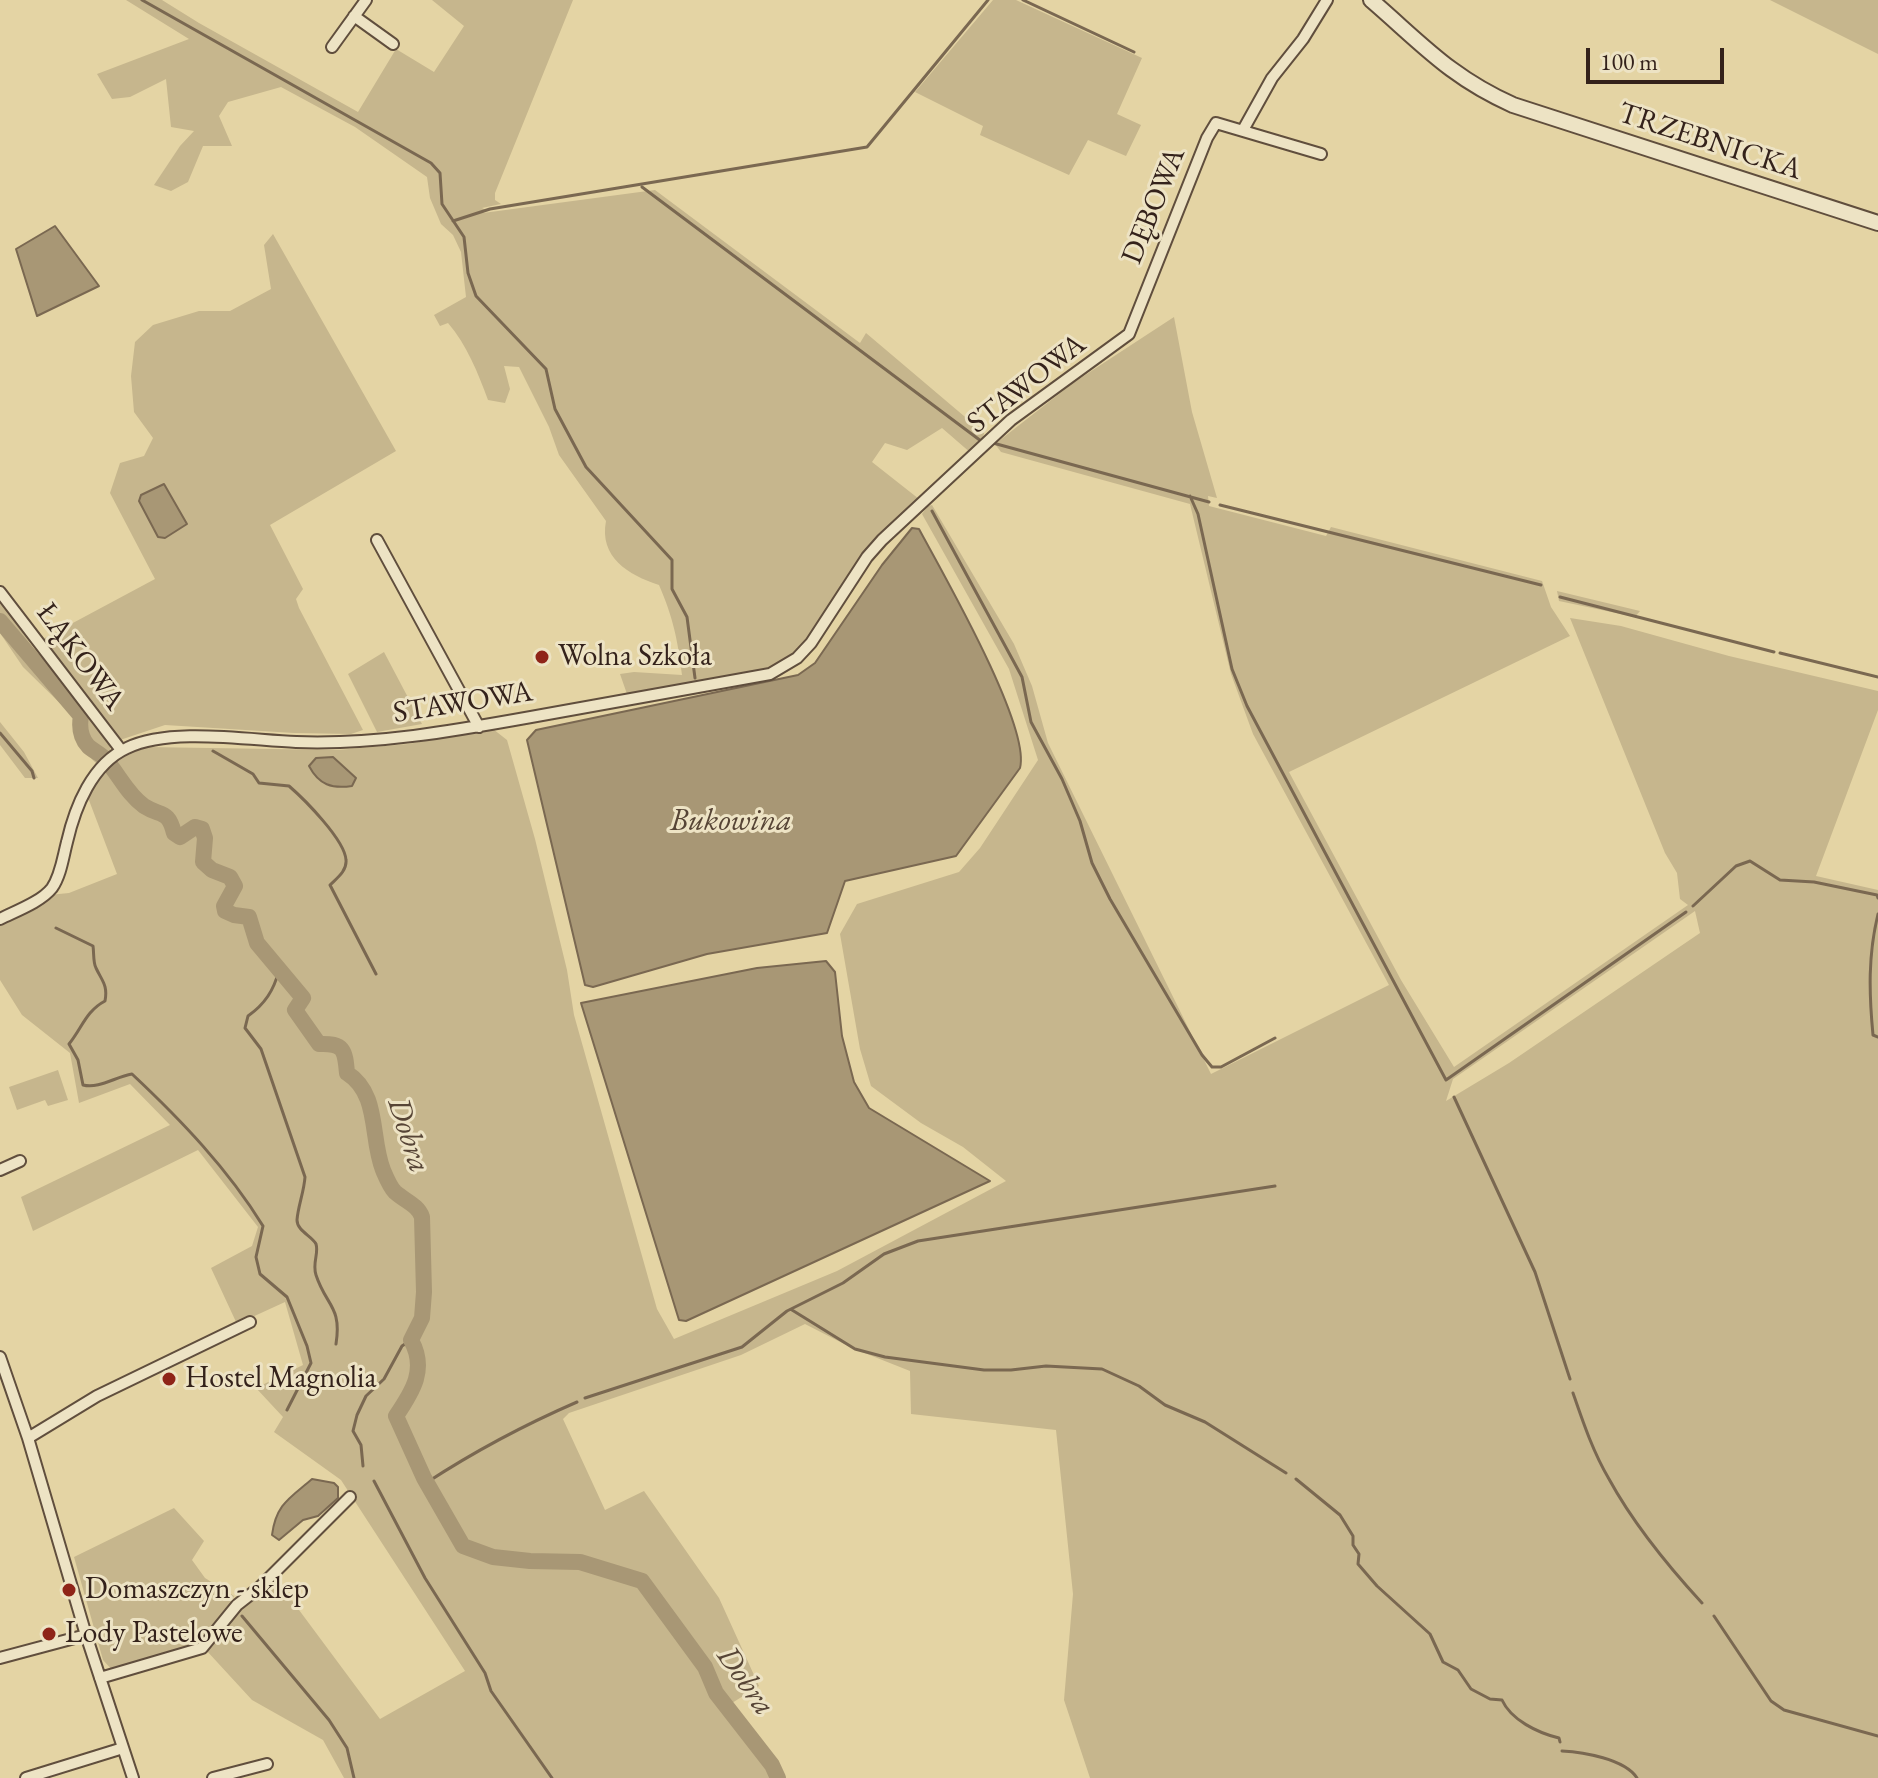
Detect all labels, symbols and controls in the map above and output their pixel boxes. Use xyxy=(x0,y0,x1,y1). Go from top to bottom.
scale bar xyxy=(1590,32,1728,82)
text: 100 m xyxy=(1600,46,1658,77)
street label: TRZEBNICKA xyxy=(1614,95,1806,189)
street label: DĘBOWA xyxy=(1114,142,1194,270)
street label: STAWOWA xyxy=(960,327,1094,441)
street label: ŁĄKOWA xyxy=(28,596,132,718)
place label: Wolna Szkoła xyxy=(558,639,712,675)
marker: Wolna Szkoła xyxy=(533,648,551,666)
street label: STAWOWA xyxy=(391,674,535,732)
water label: Bukowina xyxy=(670,802,792,840)
water label: Dobra xyxy=(378,1093,438,1177)
place label: Hostel Magnolia xyxy=(185,1361,376,1397)
marker: Hostel Magnolia xyxy=(160,1370,178,1388)
place label: Domaszczyn - sklep xyxy=(85,1572,309,1608)
marker: Domaszczyn - sklep xyxy=(60,1581,78,1599)
place label: Lody Pastelowe xyxy=(65,1616,243,1652)
marker: Lody Pastelowe xyxy=(40,1625,58,1643)
water label: Dobra xyxy=(707,1639,783,1723)

